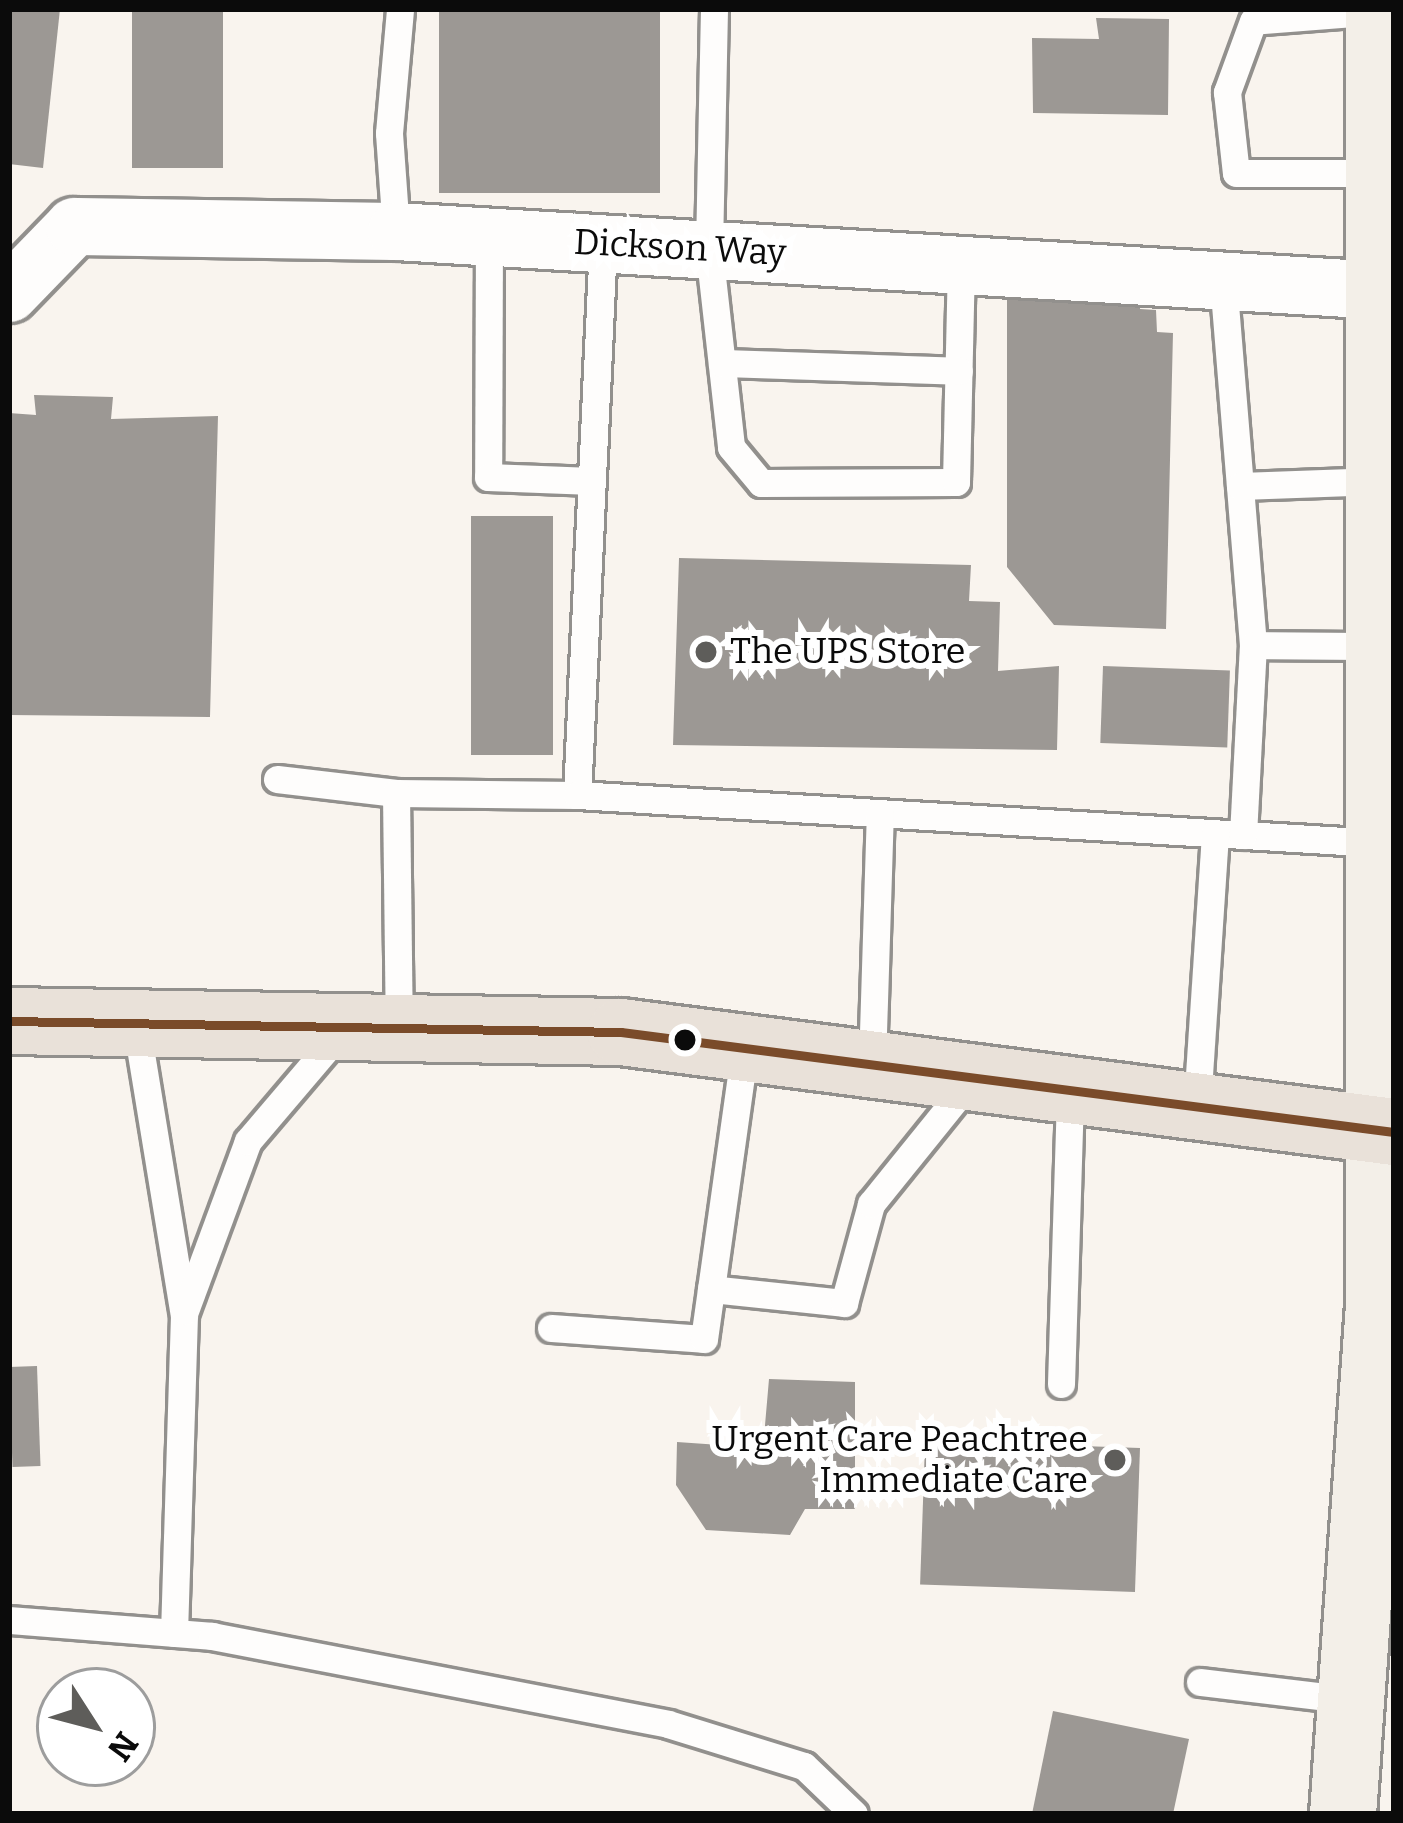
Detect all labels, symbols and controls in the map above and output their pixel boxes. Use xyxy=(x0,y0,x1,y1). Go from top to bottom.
street label: Dickson Way xyxy=(573,221,787,275)
place label: The UPS Store xyxy=(730,630,965,674)
marker: The UPS Store xyxy=(693,639,719,665)
unlabelled marker xyxy=(674,1029,696,1051)
place label: Urgent Care Peachtree Immediate Care xyxy=(711,1417,1088,1502)
marker: Urgent Care Peachtree Immediate Care xyxy=(1099,1444,1131,1476)
north arrow xyxy=(36,1667,156,1787)
text: N xyxy=(99,1724,146,1768)

